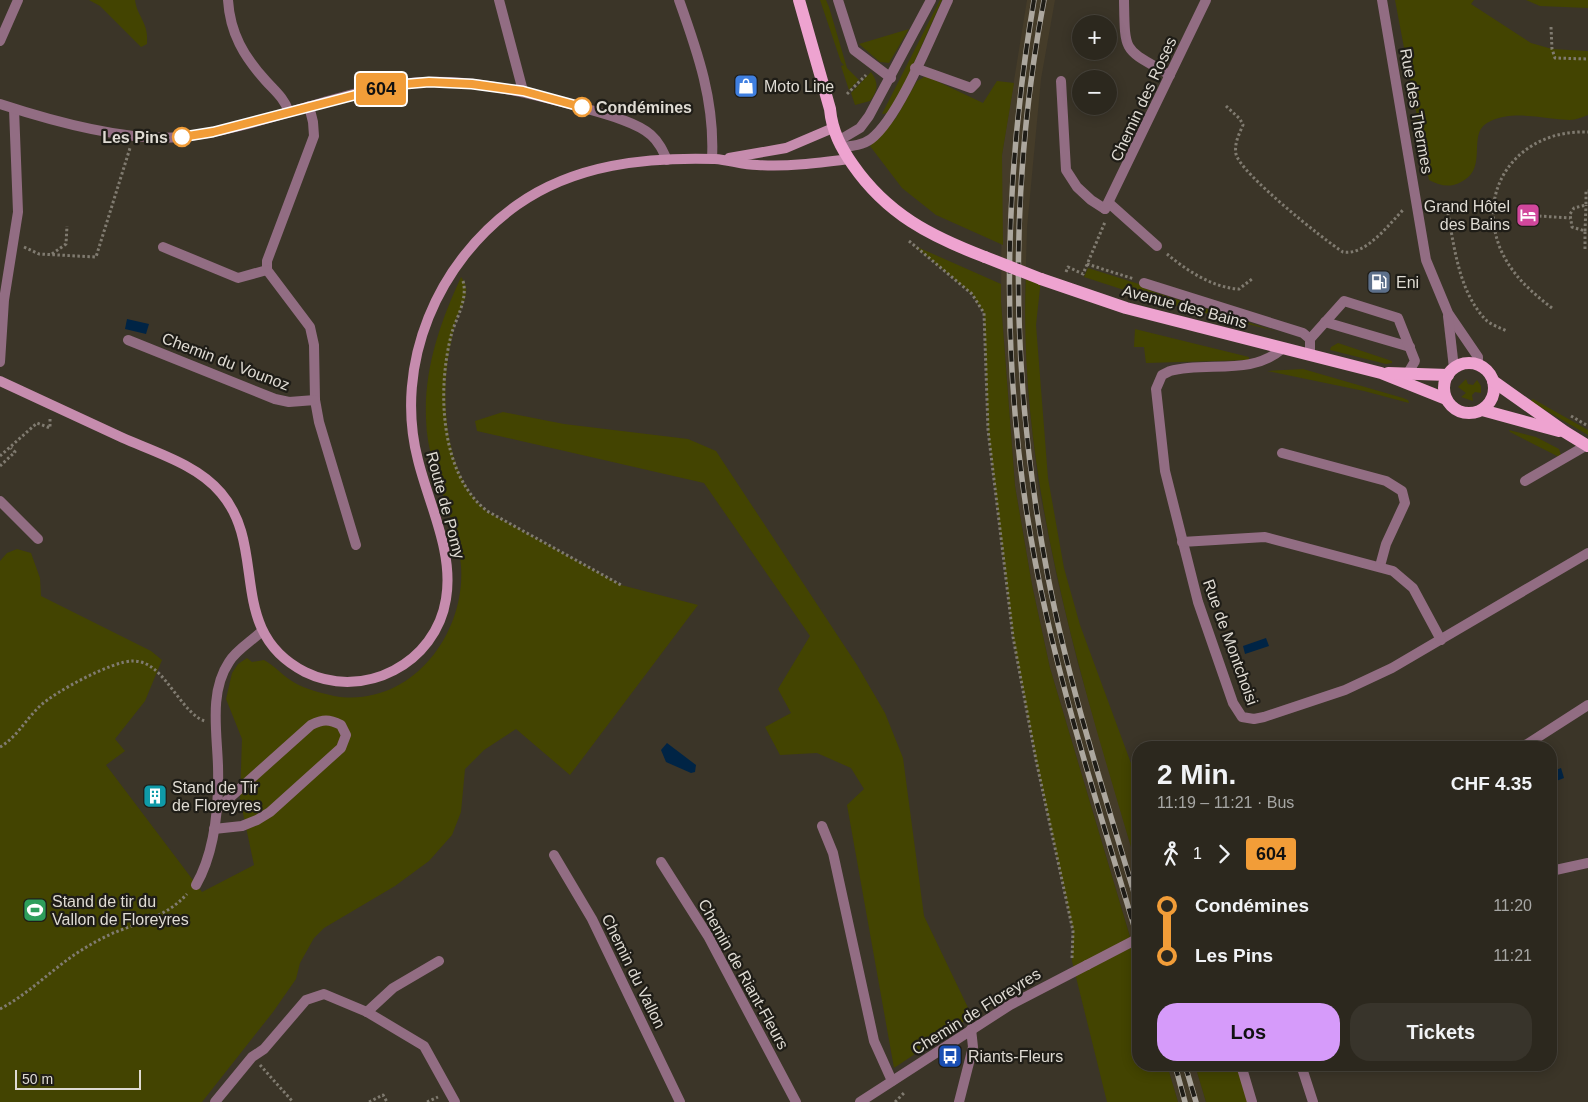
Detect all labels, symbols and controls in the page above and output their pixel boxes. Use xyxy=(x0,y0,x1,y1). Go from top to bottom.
map controls xyxy=(1072,15,1117,115)
button: + xyxy=(1072,15,1117,60)
street label: Chemin des Roses xyxy=(1107,34,1180,164)
street label: Rue des Thermes xyxy=(1397,47,1436,175)
button: − xyxy=(1072,70,1117,115)
line badge: 604 xyxy=(352,73,410,105)
shop icon: Moto Line xyxy=(733,73,759,99)
place label: Moto Line xyxy=(764,78,834,95)
text: 604 xyxy=(366,79,396,99)
marker: Condémines xyxy=(572,97,592,117)
place label: Condémines xyxy=(596,99,692,116)
marker: Les Pins xyxy=(172,127,192,147)
place label: Les Pins xyxy=(102,129,168,146)
place label: Grand Hôtel des Bains xyxy=(1424,198,1510,233)
hotel icon: Grand Hôtel des Bains xyxy=(1515,202,1541,228)
fuel station icon: Eni xyxy=(1366,269,1392,295)
place label: Eni xyxy=(1396,274,1419,291)
street label: Avenue des Bains xyxy=(1121,282,1249,331)
street label: Chemin du Vounoz xyxy=(160,329,292,394)
street label: Route de Pomy xyxy=(423,450,468,561)
street label: Rue de Montchoisi xyxy=(1200,577,1261,707)
text: 2 Min. xyxy=(1157,759,1236,790)
text: CHF 4.35 xyxy=(1451,773,1532,794)
place label: Stand de Tir de Floreyres xyxy=(172,779,261,814)
building icon: Stand de Tir de Floreyres xyxy=(142,783,168,809)
text: 11:19 – 11:21 · Bus xyxy=(1157,794,1294,811)
icon: walk xyxy=(1157,840,1185,868)
icon: forward xyxy=(1210,840,1238,868)
text: 604 xyxy=(1256,844,1286,864)
text: 1 xyxy=(1193,845,1202,862)
place label: Stand de tir du Vallon de Floreyres xyxy=(52,893,189,928)
text: Condémines xyxy=(1195,895,1309,916)
street label: Chemin de Riant-Fleurs xyxy=(695,896,792,1052)
sports icon: Stand de tir du Vallon de Floreyres xyxy=(22,897,48,923)
text: 11:20 xyxy=(1493,897,1532,914)
street label: Chemin du Vallon xyxy=(598,911,669,1031)
text: Les Pins xyxy=(1195,945,1273,966)
text: 11:21 xyxy=(1493,947,1532,964)
street label: Chemin de Floreyres xyxy=(909,965,1044,1058)
button: Los xyxy=(1157,1003,1340,1061)
button: Tickets xyxy=(1350,1003,1532,1061)
bus stop icon: Riants-Fleurs xyxy=(937,1043,963,1069)
place label: Riants-Fleurs xyxy=(968,1048,1063,1065)
scale bar xyxy=(15,1067,141,1090)
text: 50 m xyxy=(22,1071,53,1087)

